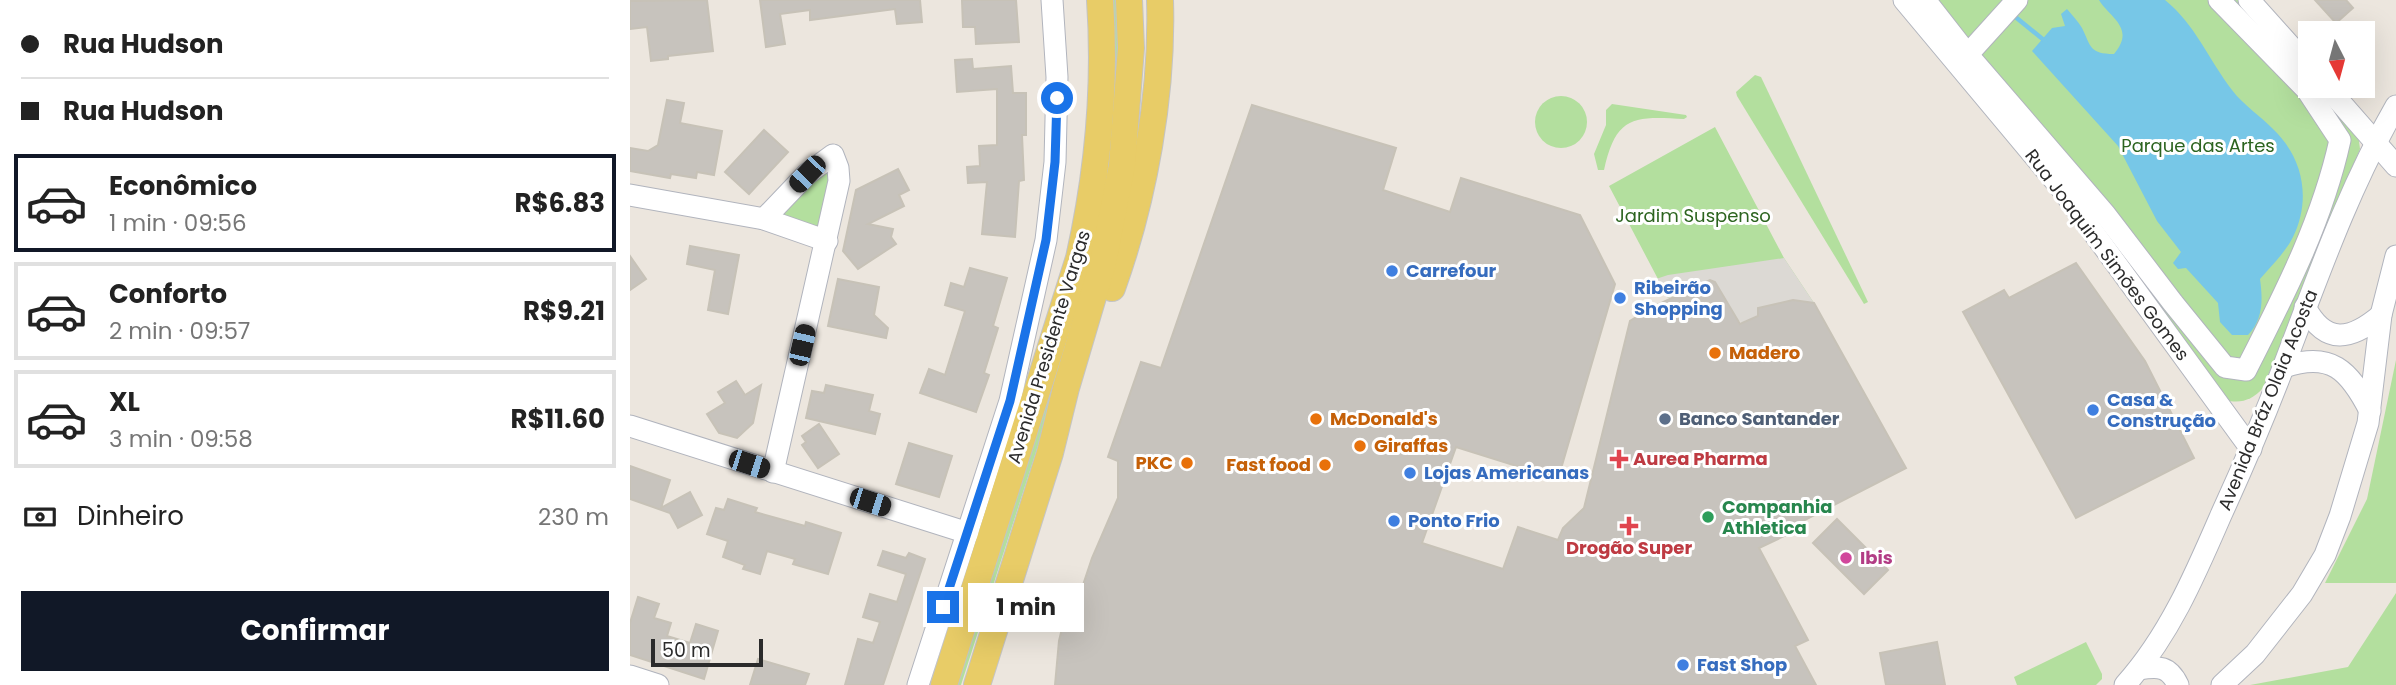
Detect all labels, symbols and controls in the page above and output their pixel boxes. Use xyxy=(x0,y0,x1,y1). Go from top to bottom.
north arrow xyxy=(2298,21,2375,98)
map controls xyxy=(2298,21,2375,98)
text: Rua Hudson xyxy=(63,26,223,62)
route start xyxy=(1041,82,1073,114)
text: Rua Hudson xyxy=(63,93,223,129)
park label: Parque das Artes xyxy=(2121,133,2275,158)
street label: Rua Joaquim Simões Gomes xyxy=(2019,144,2195,366)
car xyxy=(785,152,830,196)
text: Econômico xyxy=(109,168,257,204)
icon: car xyxy=(25,172,88,235)
text: R$6.83 xyxy=(514,185,605,221)
park label: Jardim Suspenso xyxy=(1615,203,1771,228)
text: 1 min · 09:56 xyxy=(109,207,247,239)
street label: Avenida Presidente Vargas xyxy=(1001,227,1096,467)
place label: Carrefour xyxy=(1406,258,1497,283)
marker: Carrefour xyxy=(1384,263,1400,279)
place label: Ribeirão Shopping xyxy=(1634,275,1723,321)
text: Conforto xyxy=(109,276,227,312)
icon: car xyxy=(25,280,88,343)
street label: Avenida Bráz Olaia Acosta xyxy=(2212,286,2323,514)
marker: Ribeirão Shopping xyxy=(1612,290,1628,306)
text: R$9.21 xyxy=(523,293,605,329)
text: 2 min · 09:57 xyxy=(109,315,250,347)
car xyxy=(788,322,817,368)
place label: Madero xyxy=(1729,340,1800,365)
marker: Madero xyxy=(1707,345,1723,361)
text: XL xyxy=(109,384,140,420)
place label: Casa & Construção xyxy=(2107,387,2216,433)
icon: car xyxy=(25,388,88,451)
text: R$11.60 xyxy=(511,401,605,437)
marker: Casa & Construção xyxy=(2085,402,2101,418)
place label: McDonald's xyxy=(1330,406,1438,431)
place label: Banco Santander xyxy=(1679,406,1840,431)
marker: McDonald's xyxy=(1308,411,1324,427)
marker: Banco Santander xyxy=(1657,411,1673,427)
text: 3 min · 09:58 xyxy=(109,423,253,455)
place label: Giraffas xyxy=(1374,433,1448,458)
marker: Giraffas xyxy=(1352,438,1368,454)
place label: Aurea Pharma xyxy=(1633,446,1768,471)
car xyxy=(726,448,773,480)
place label: PKC xyxy=(1136,450,1173,475)
marker: Aurea Pharma xyxy=(1611,451,1627,467)
place label: Fast food xyxy=(1226,452,1311,477)
marker: PKC xyxy=(1179,455,1195,471)
marker: Fast food xyxy=(1317,457,1333,473)
place label: Lojas Americanas xyxy=(1424,460,1589,485)
marker: Lojas Americanas xyxy=(1402,465,1418,481)
car xyxy=(847,486,894,518)
place label: Companhia Athletica xyxy=(1722,494,1832,540)
icon: cash xyxy=(21,498,59,536)
text: Dinheiro xyxy=(77,498,184,534)
text: 230 m xyxy=(538,501,609,533)
place label: Ponto Frio xyxy=(1408,508,1500,533)
marker: Companhia Athletica xyxy=(1700,509,1716,525)
marker: Ponto Frio xyxy=(1386,513,1402,529)
marker: Drogão Super xyxy=(1621,518,1637,534)
place label: Drogão Super xyxy=(1566,535,1692,560)
place label: Ibis xyxy=(1860,545,1893,570)
marker: Ibis xyxy=(1838,550,1854,566)
callout: 1 min xyxy=(968,582,1083,632)
button: Confirmar xyxy=(21,591,609,671)
route end xyxy=(927,591,959,623)
text: 1 min xyxy=(996,591,1056,623)
scale bar xyxy=(651,636,763,668)
text: 50 m xyxy=(662,637,711,664)
place label: Fast Shop xyxy=(1697,652,1787,677)
marker: Fast Shop xyxy=(1675,657,1691,673)

